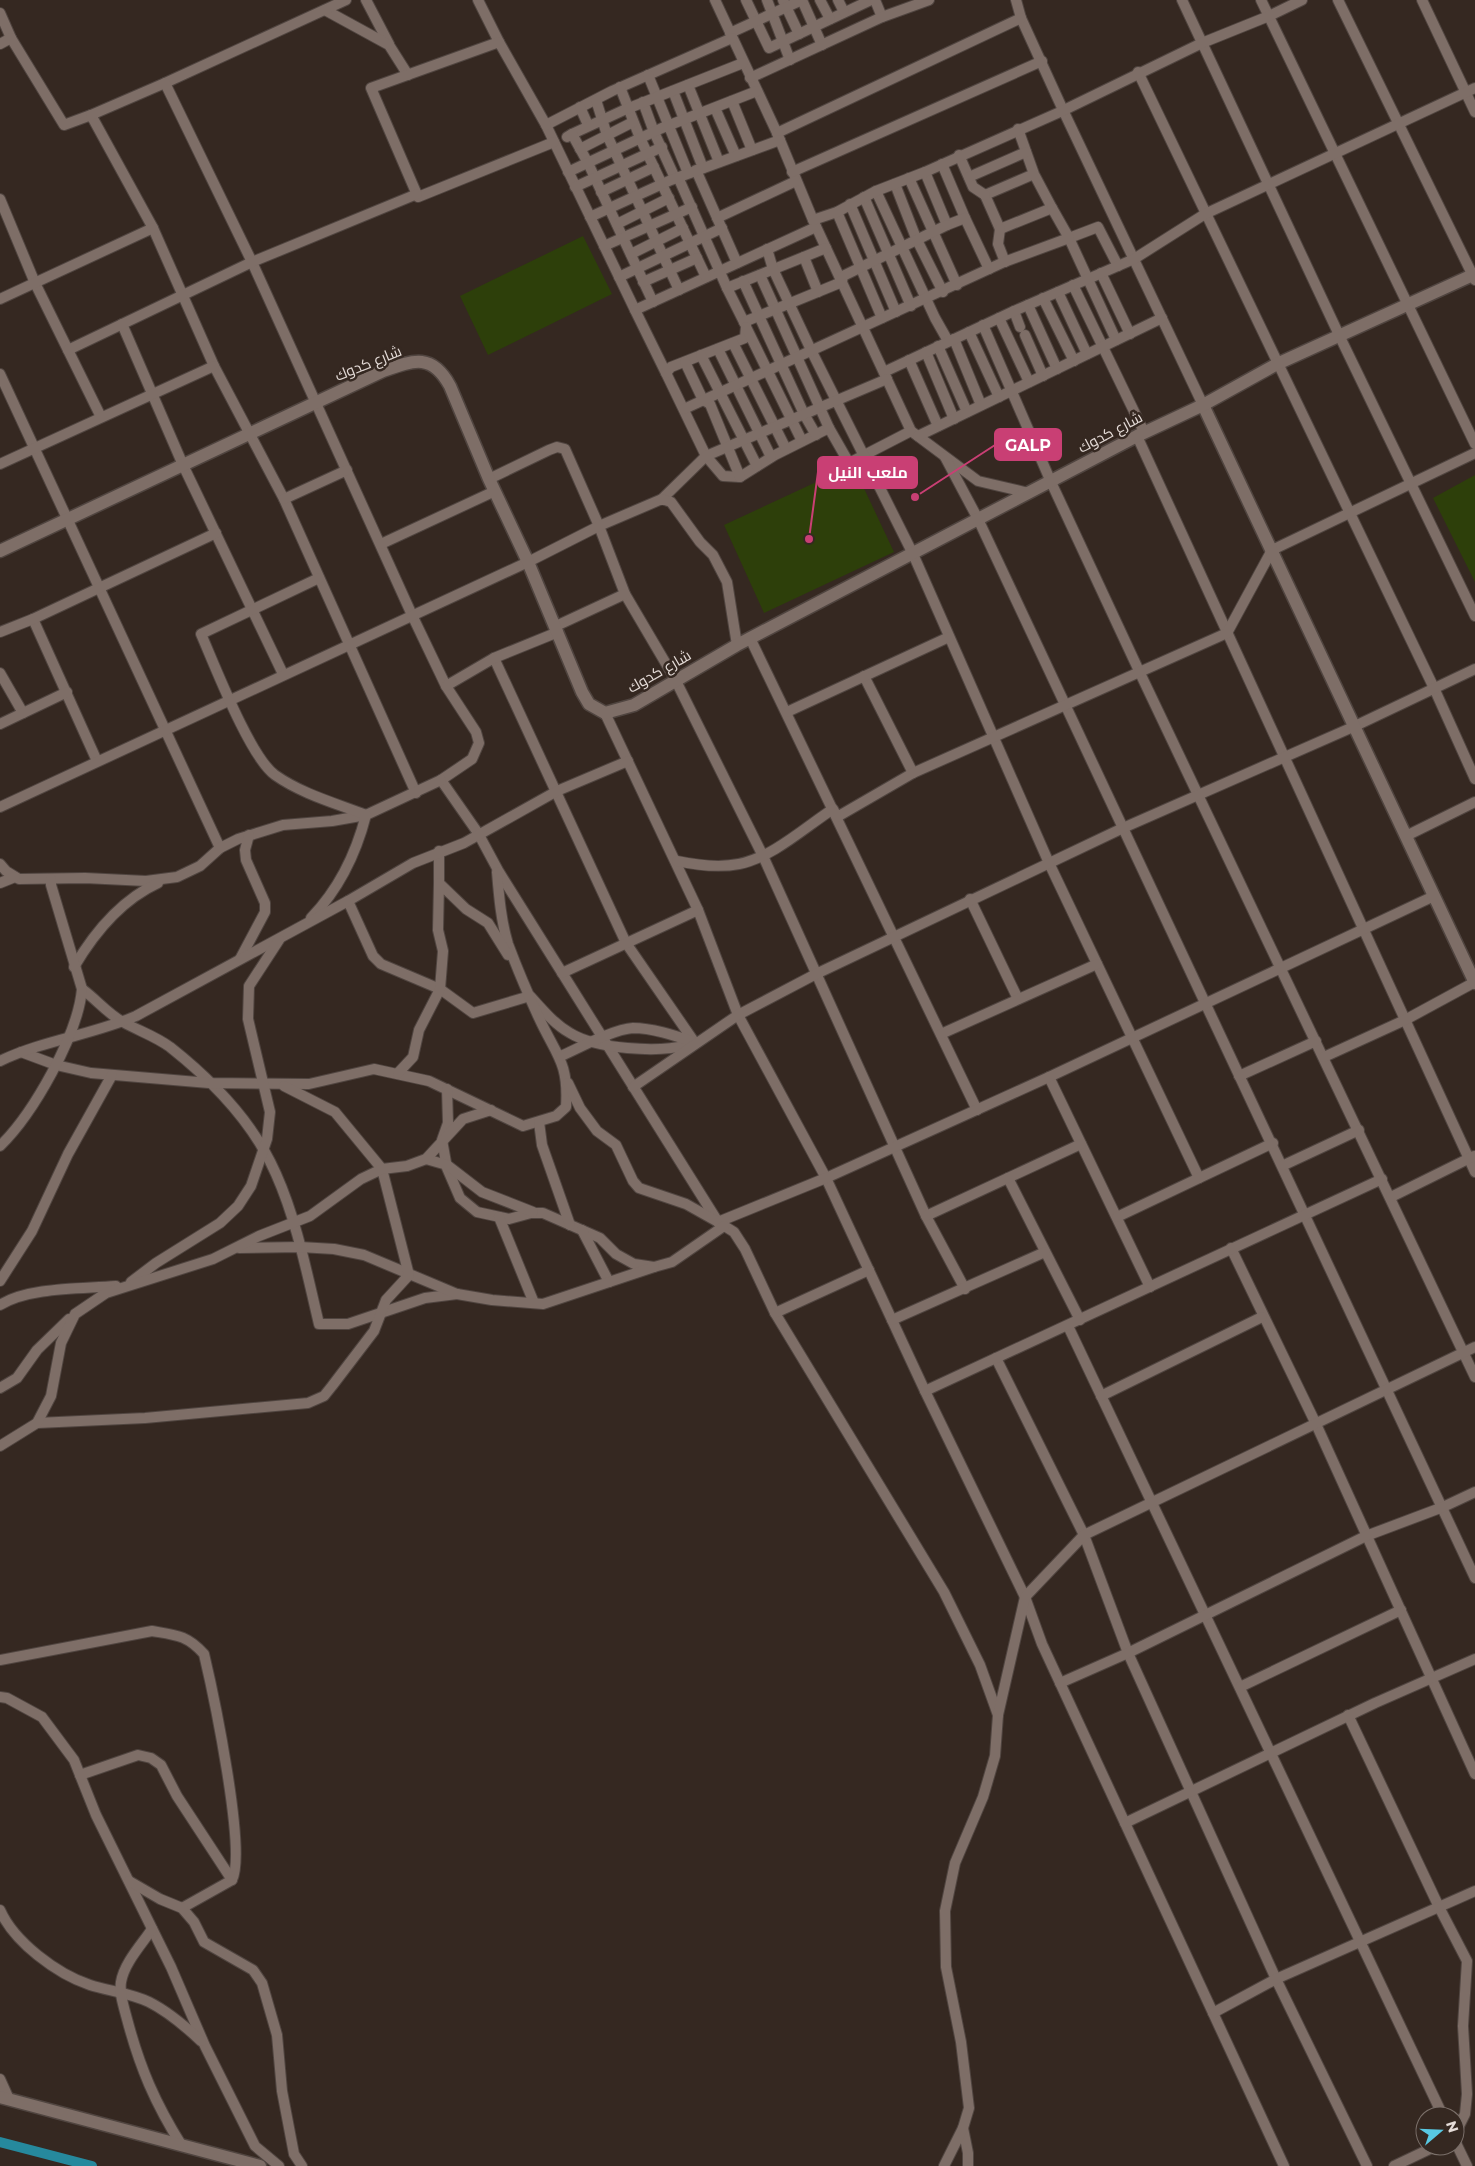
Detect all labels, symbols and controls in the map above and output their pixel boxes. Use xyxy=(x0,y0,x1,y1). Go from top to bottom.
street label: شارع كدوك xyxy=(332,341,405,387)
street label: شارع كدوك xyxy=(1074,407,1146,459)
callout: GALP xyxy=(995,429,1061,460)
text: GALP xyxy=(1005,436,1051,455)
callout: ملعب النيل xyxy=(818,457,917,488)
text: ملعب النيل xyxy=(828,463,908,482)
street label: شارع كدوك xyxy=(624,645,695,699)
north arrow xyxy=(1415,2106,1465,2156)
text: N xyxy=(1442,2118,1463,2135)

